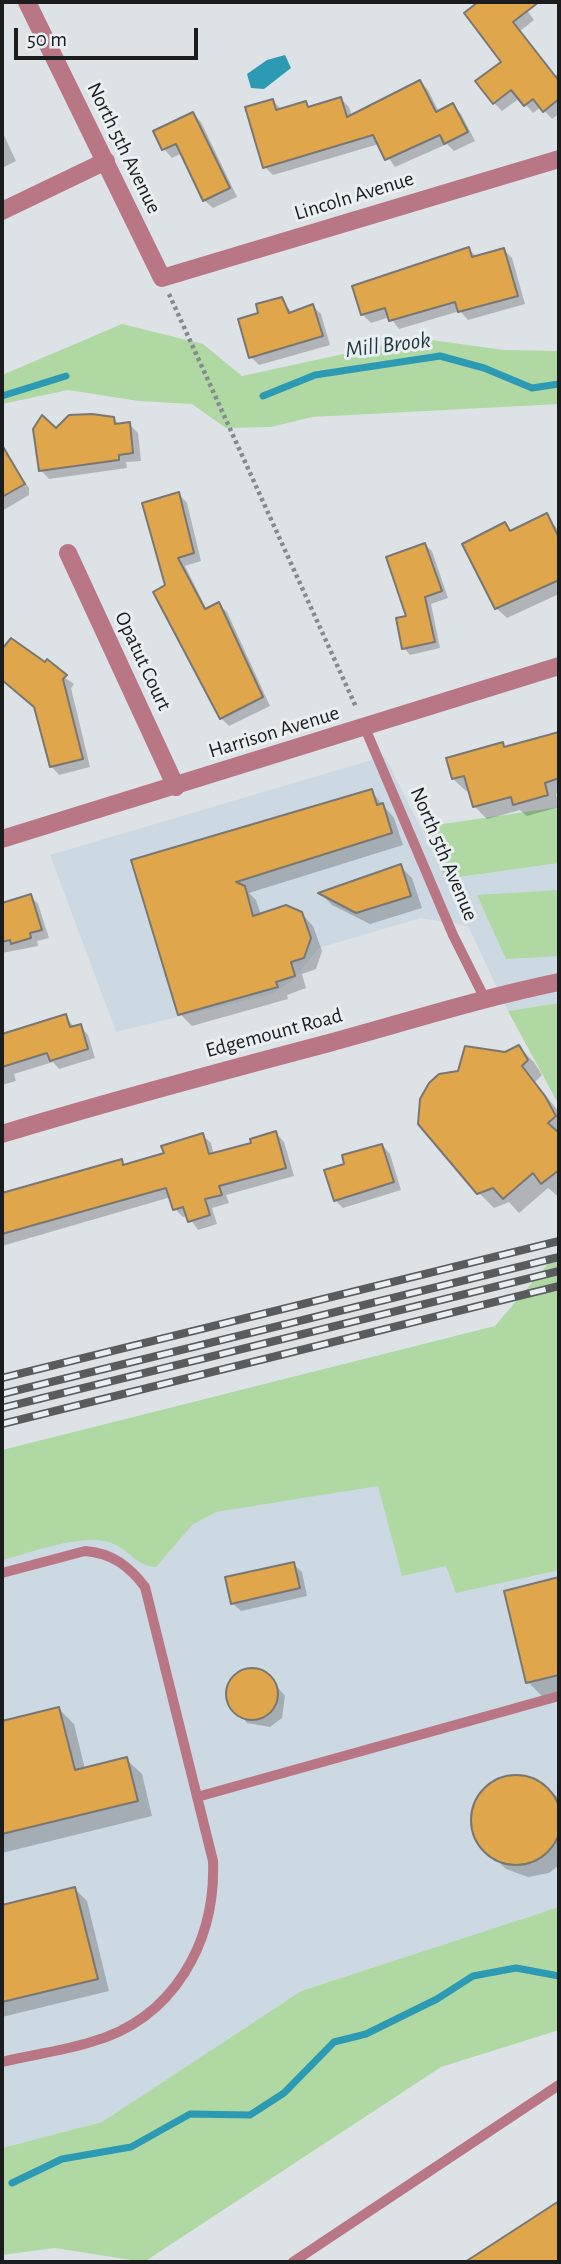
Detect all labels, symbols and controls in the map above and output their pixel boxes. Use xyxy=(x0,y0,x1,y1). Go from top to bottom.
scale bar xyxy=(18,14,201,58)
text: 50 m xyxy=(27,29,67,50)
street label: North 5th Avenue xyxy=(81,78,167,218)
street label: Lincoln Avenue xyxy=(291,166,417,226)
water label: Mill Brook xyxy=(344,326,432,364)
street label: Opatut Court xyxy=(109,608,177,714)
street label: Harrison Avenue xyxy=(206,700,342,764)
street label: North 5th Avenue xyxy=(404,783,484,925)
street label: Edgemount Road xyxy=(203,1003,345,1063)

